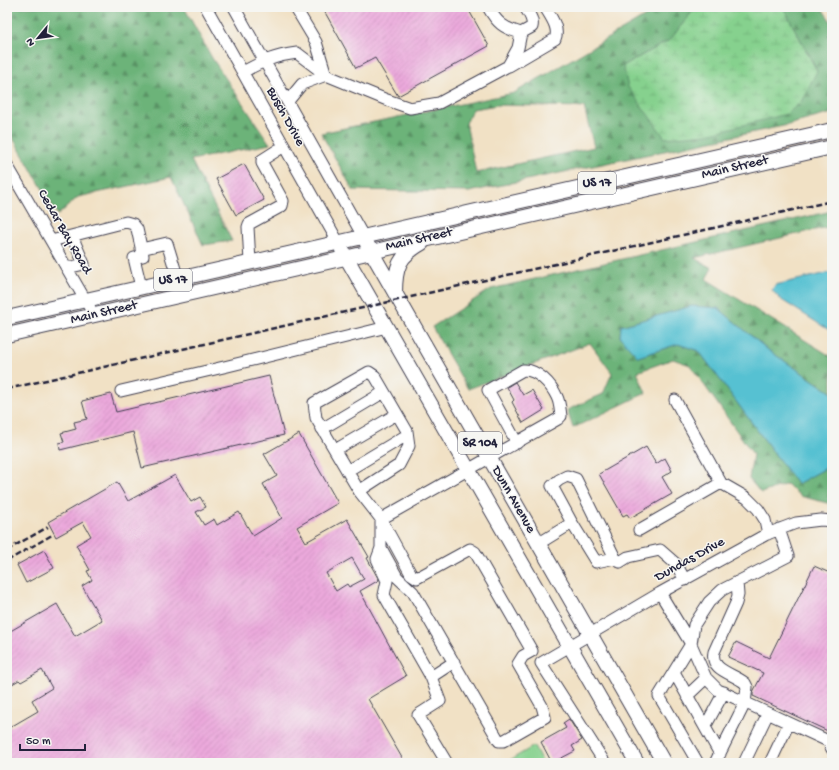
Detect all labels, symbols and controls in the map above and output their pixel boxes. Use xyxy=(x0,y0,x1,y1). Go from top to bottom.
north arrow xyxy=(18,18,58,58)
text: N xyxy=(24,36,38,48)
street label: Busch Drive xyxy=(261,84,309,150)
street label: Main Street xyxy=(700,152,771,184)
road number: US 17 xyxy=(578,172,616,194)
street label: Cedar Bay Road xyxy=(33,187,96,279)
street label: Main Street xyxy=(384,224,455,256)
road number: US 17 xyxy=(154,269,192,291)
street label: Main Street xyxy=(69,297,140,329)
road number: SR 104 xyxy=(458,432,502,454)
street label: Dunn Avenue xyxy=(487,463,539,537)
street label: Dundas Drive xyxy=(651,533,729,587)
scale bar xyxy=(20,726,85,752)
text: 50 m xyxy=(26,735,51,749)

